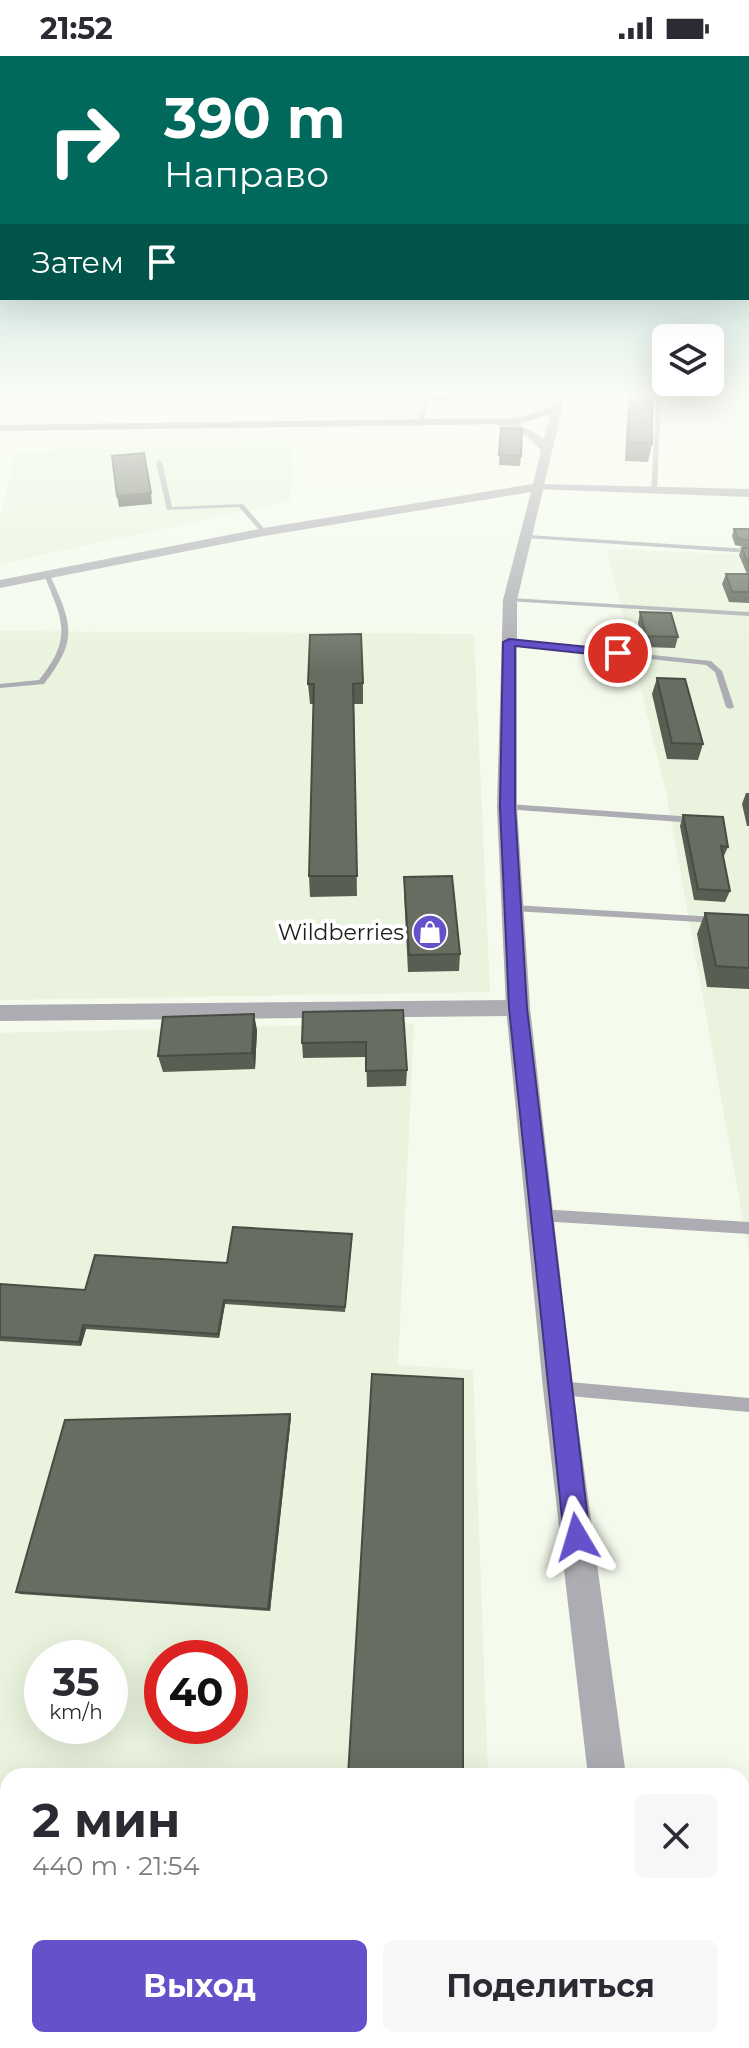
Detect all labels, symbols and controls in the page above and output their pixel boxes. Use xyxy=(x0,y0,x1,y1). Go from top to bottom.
text: 21:52 xyxy=(40,10,113,47)
text: 390 m xyxy=(164,84,345,152)
icon: right xyxy=(32,88,136,192)
text: Направо xyxy=(164,152,329,196)
icon: arrive xyxy=(140,240,184,284)
text: Затем xyxy=(32,244,124,281)
map controls xyxy=(652,324,724,396)
button: layers xyxy=(652,324,724,396)
pin xyxy=(584,619,652,687)
icon: arrive xyxy=(596,631,640,675)
shop icon: Wildberries xyxy=(411,913,449,951)
place label: Wildberries xyxy=(278,919,404,946)
position arrow xyxy=(535,1495,619,1579)
speed limit sign: 40 xyxy=(144,1640,248,1744)
text: 35 xyxy=(52,1657,100,1706)
text: km/h xyxy=(49,1700,103,1724)
text: 2 мин xyxy=(32,1791,180,1849)
button: close xyxy=(634,1794,718,1878)
text: 440 m · 21:54 xyxy=(32,1850,200,1882)
button: Выход xyxy=(32,1940,367,2032)
button: Поделиться xyxy=(383,1940,718,2032)

